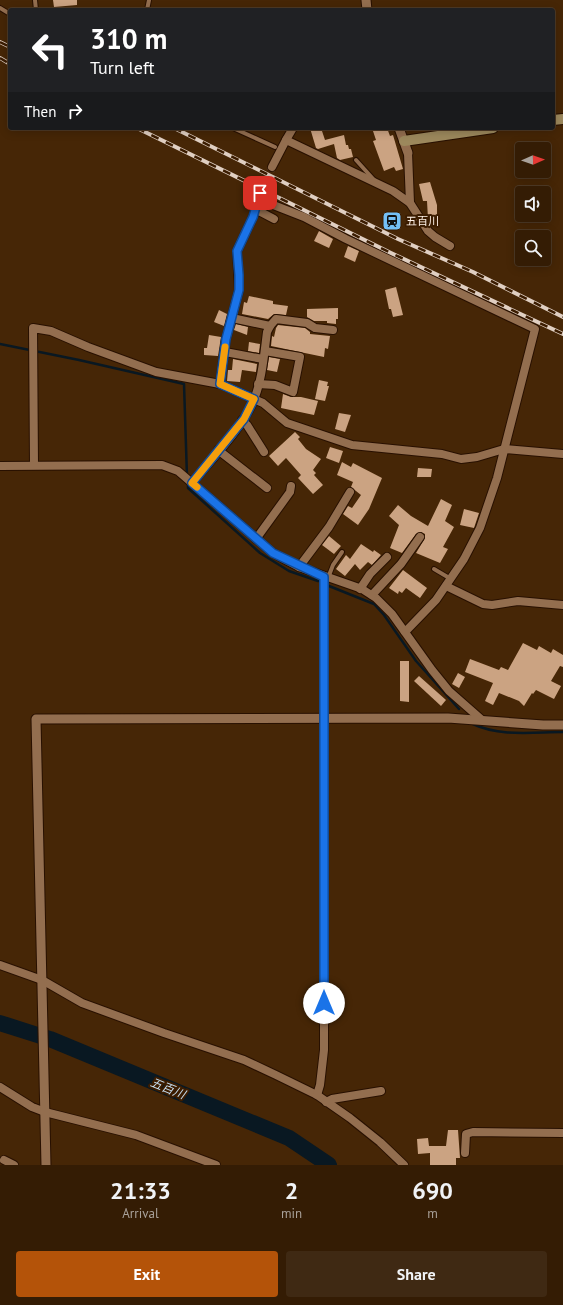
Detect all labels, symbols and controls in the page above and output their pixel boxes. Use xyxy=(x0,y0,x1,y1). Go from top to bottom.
text: 310 m xyxy=(90,20,167,57)
icon: left xyxy=(24,24,76,76)
text: Turn left xyxy=(90,56,155,79)
icon: right xyxy=(64,100,86,122)
text: Then xyxy=(24,102,56,121)
north arrow xyxy=(515,142,551,178)
map controls xyxy=(515,142,551,266)
pin xyxy=(243,176,277,210)
icon: arrive xyxy=(249,182,271,204)
button: sound xyxy=(515,186,551,222)
station icon: 五百川 xyxy=(381,210,403,232)
place label: 五百川 xyxy=(406,214,439,228)
button: search xyxy=(515,230,551,266)
position arrow xyxy=(303,982,345,1024)
water label: 五百川 xyxy=(148,1074,189,1102)
text: 21:33 xyxy=(110,1175,171,1206)
text: 2 xyxy=(285,1175,298,1206)
text: 690 xyxy=(412,1175,453,1206)
text: Arrival xyxy=(122,1205,159,1222)
text: min xyxy=(281,1205,302,1222)
text: m xyxy=(427,1205,438,1222)
button: Exit xyxy=(16,1251,278,1297)
button: Share xyxy=(286,1251,547,1297)

